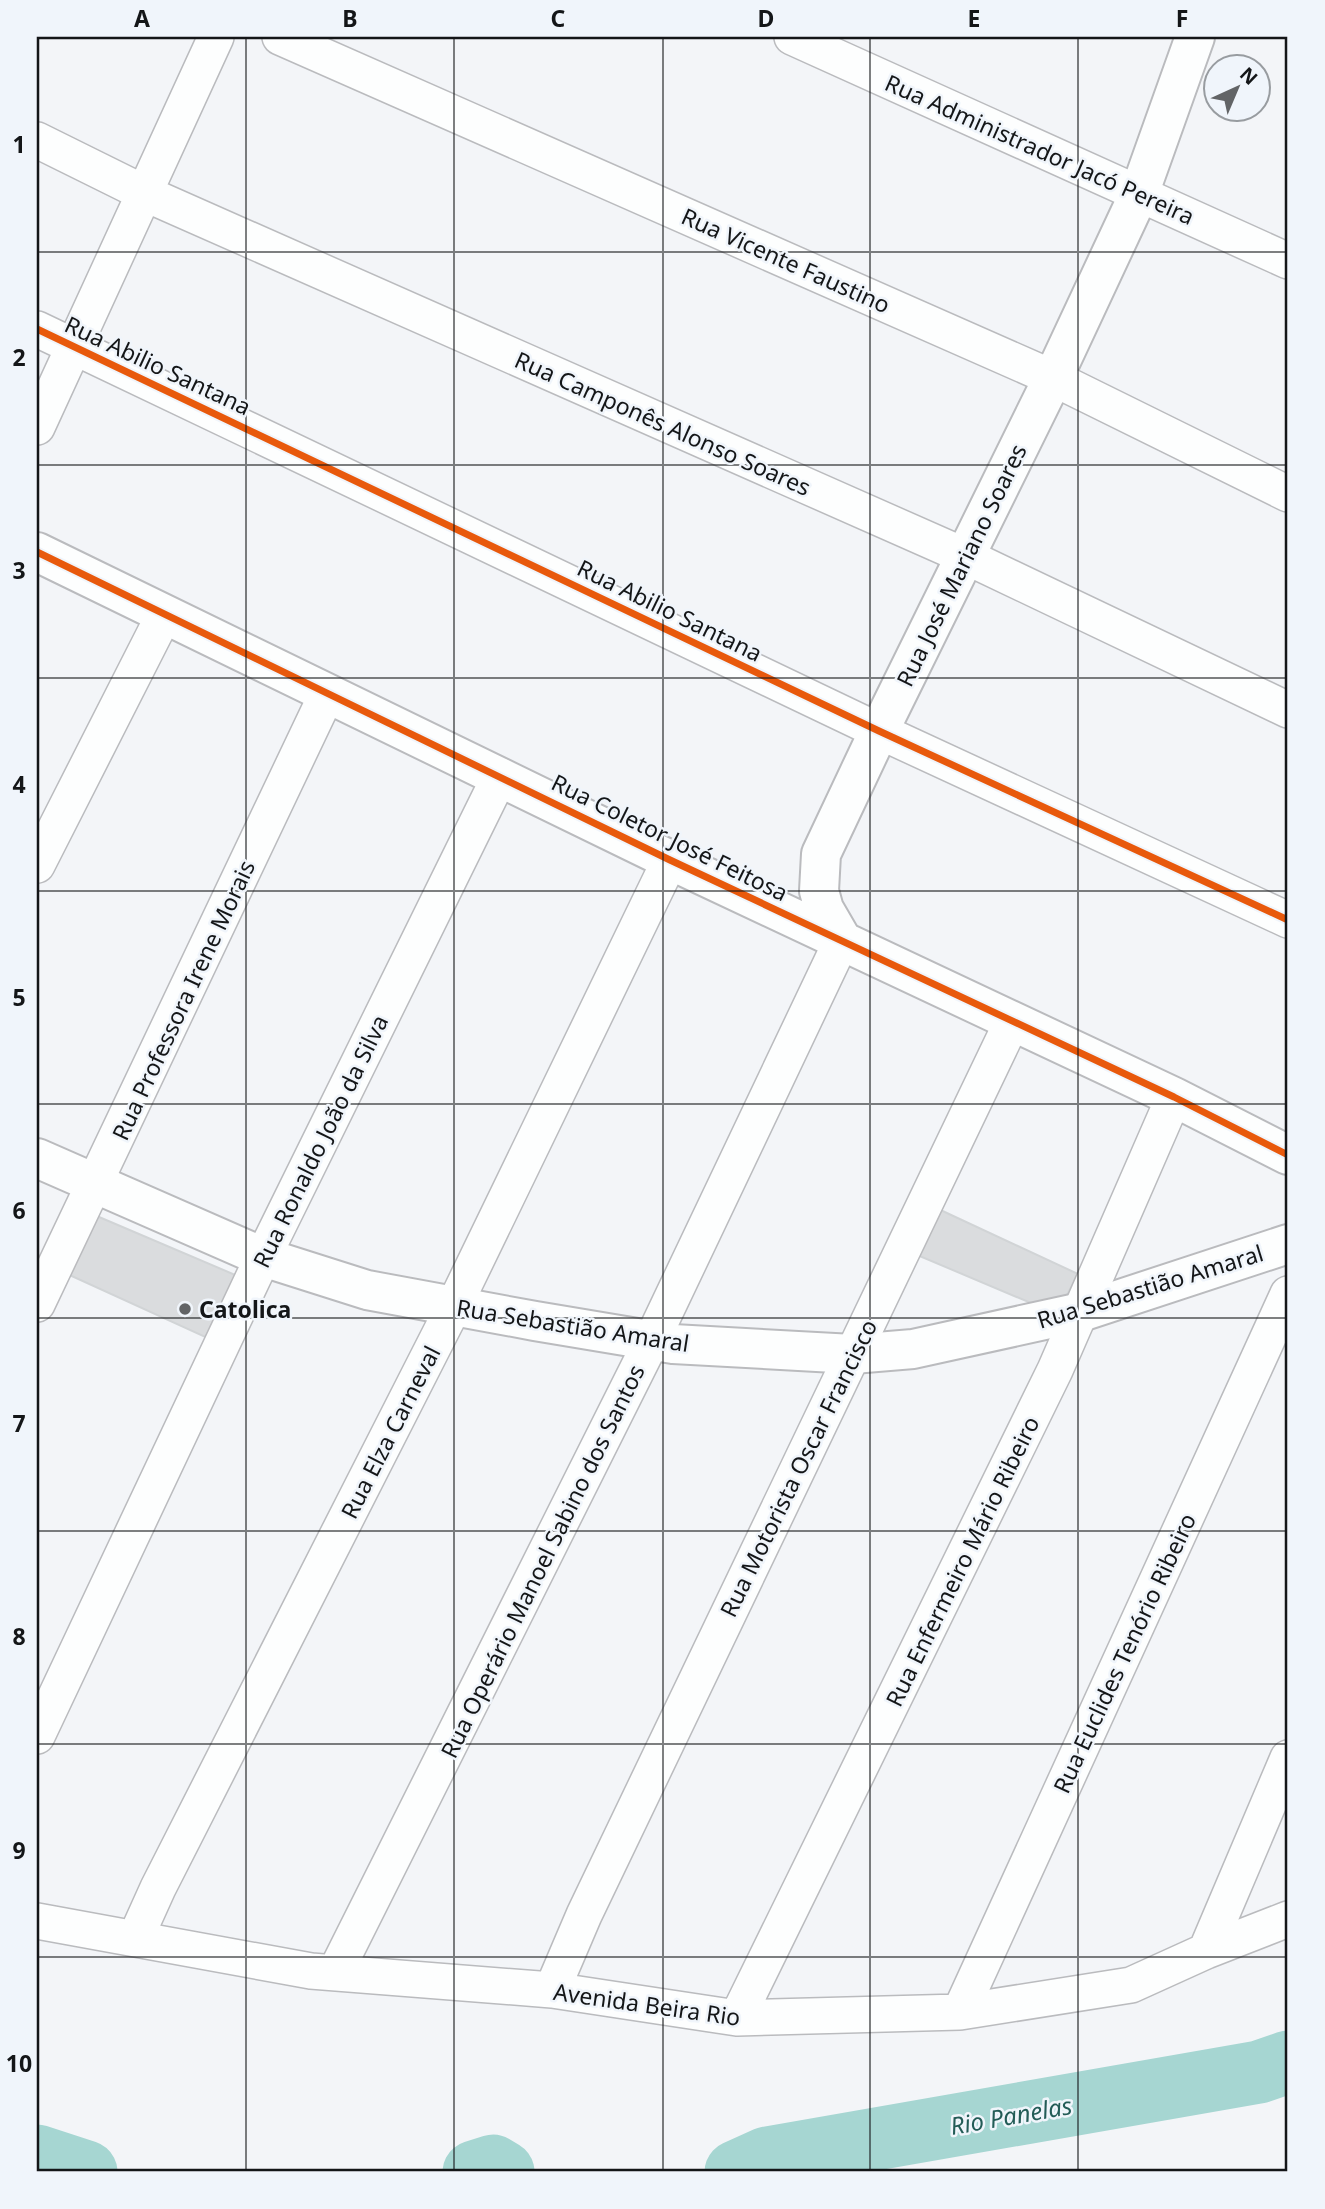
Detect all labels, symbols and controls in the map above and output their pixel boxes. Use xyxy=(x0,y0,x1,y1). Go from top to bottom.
text: A xyxy=(134,2,150,34)
text: B xyxy=(342,2,358,34)
text: C xyxy=(551,2,566,34)
text: D xyxy=(758,2,774,34)
text: E xyxy=(968,2,980,34)
text: F xyxy=(1176,2,1188,34)
north arrow xyxy=(1202,52,1272,122)
text: N xyxy=(1234,61,1263,90)
street label: Rua Administrador Jacó Pereira xyxy=(880,66,1200,232)
text: 1 xyxy=(12,128,26,160)
street label: Rua Vicente Faustino xyxy=(677,200,895,320)
street label: Rua Abilio Santana xyxy=(60,308,256,422)
text: 2 xyxy=(12,341,26,373)
street label: Rua Camponês Alonso Soares xyxy=(510,343,816,503)
street label: Rua José Mariano Soares xyxy=(888,438,1034,692)
street label: Rua Abilio Santana xyxy=(572,551,768,669)
text: 3 xyxy=(12,554,26,586)
street label: Rua Coletor José Feitosa xyxy=(546,766,794,908)
text: 4 xyxy=(12,768,26,800)
street label: Rua Professora Irene Morais xyxy=(104,855,262,1145)
text: 5 xyxy=(12,981,26,1013)
street label: Rua Ronaldo João da Silva xyxy=(245,1009,395,1273)
text: 6 xyxy=(12,1194,26,1226)
street label: Rua Sebastião Amaral xyxy=(1033,1236,1267,1336)
street label: Rua Sebastião Amaral xyxy=(454,1291,692,1359)
place label: Catolica xyxy=(199,1293,291,1325)
marker: Catolica xyxy=(177,1301,193,1317)
street label: Rua Motorista Oscar Francisco xyxy=(712,1314,884,1622)
street label: Rua Elza Carneval xyxy=(333,1340,447,1524)
street label: Rua Operário Manoel Sabino dos Santos xyxy=(432,1359,652,1763)
text: 7 xyxy=(12,1407,26,1439)
street label: Rua Enfermeiro Mário Ribeiro xyxy=(878,1410,1046,1712)
street label: Rua Euclides Tenório Ribeiro xyxy=(1045,1508,1203,1798)
text: 8 xyxy=(12,1620,26,1652)
text: 9 xyxy=(12,1834,26,1866)
street label: Avenida Beira Rio xyxy=(551,1975,743,2033)
text: 10 xyxy=(6,2047,32,2079)
water label: Rio Panelas xyxy=(948,2088,1074,2142)

